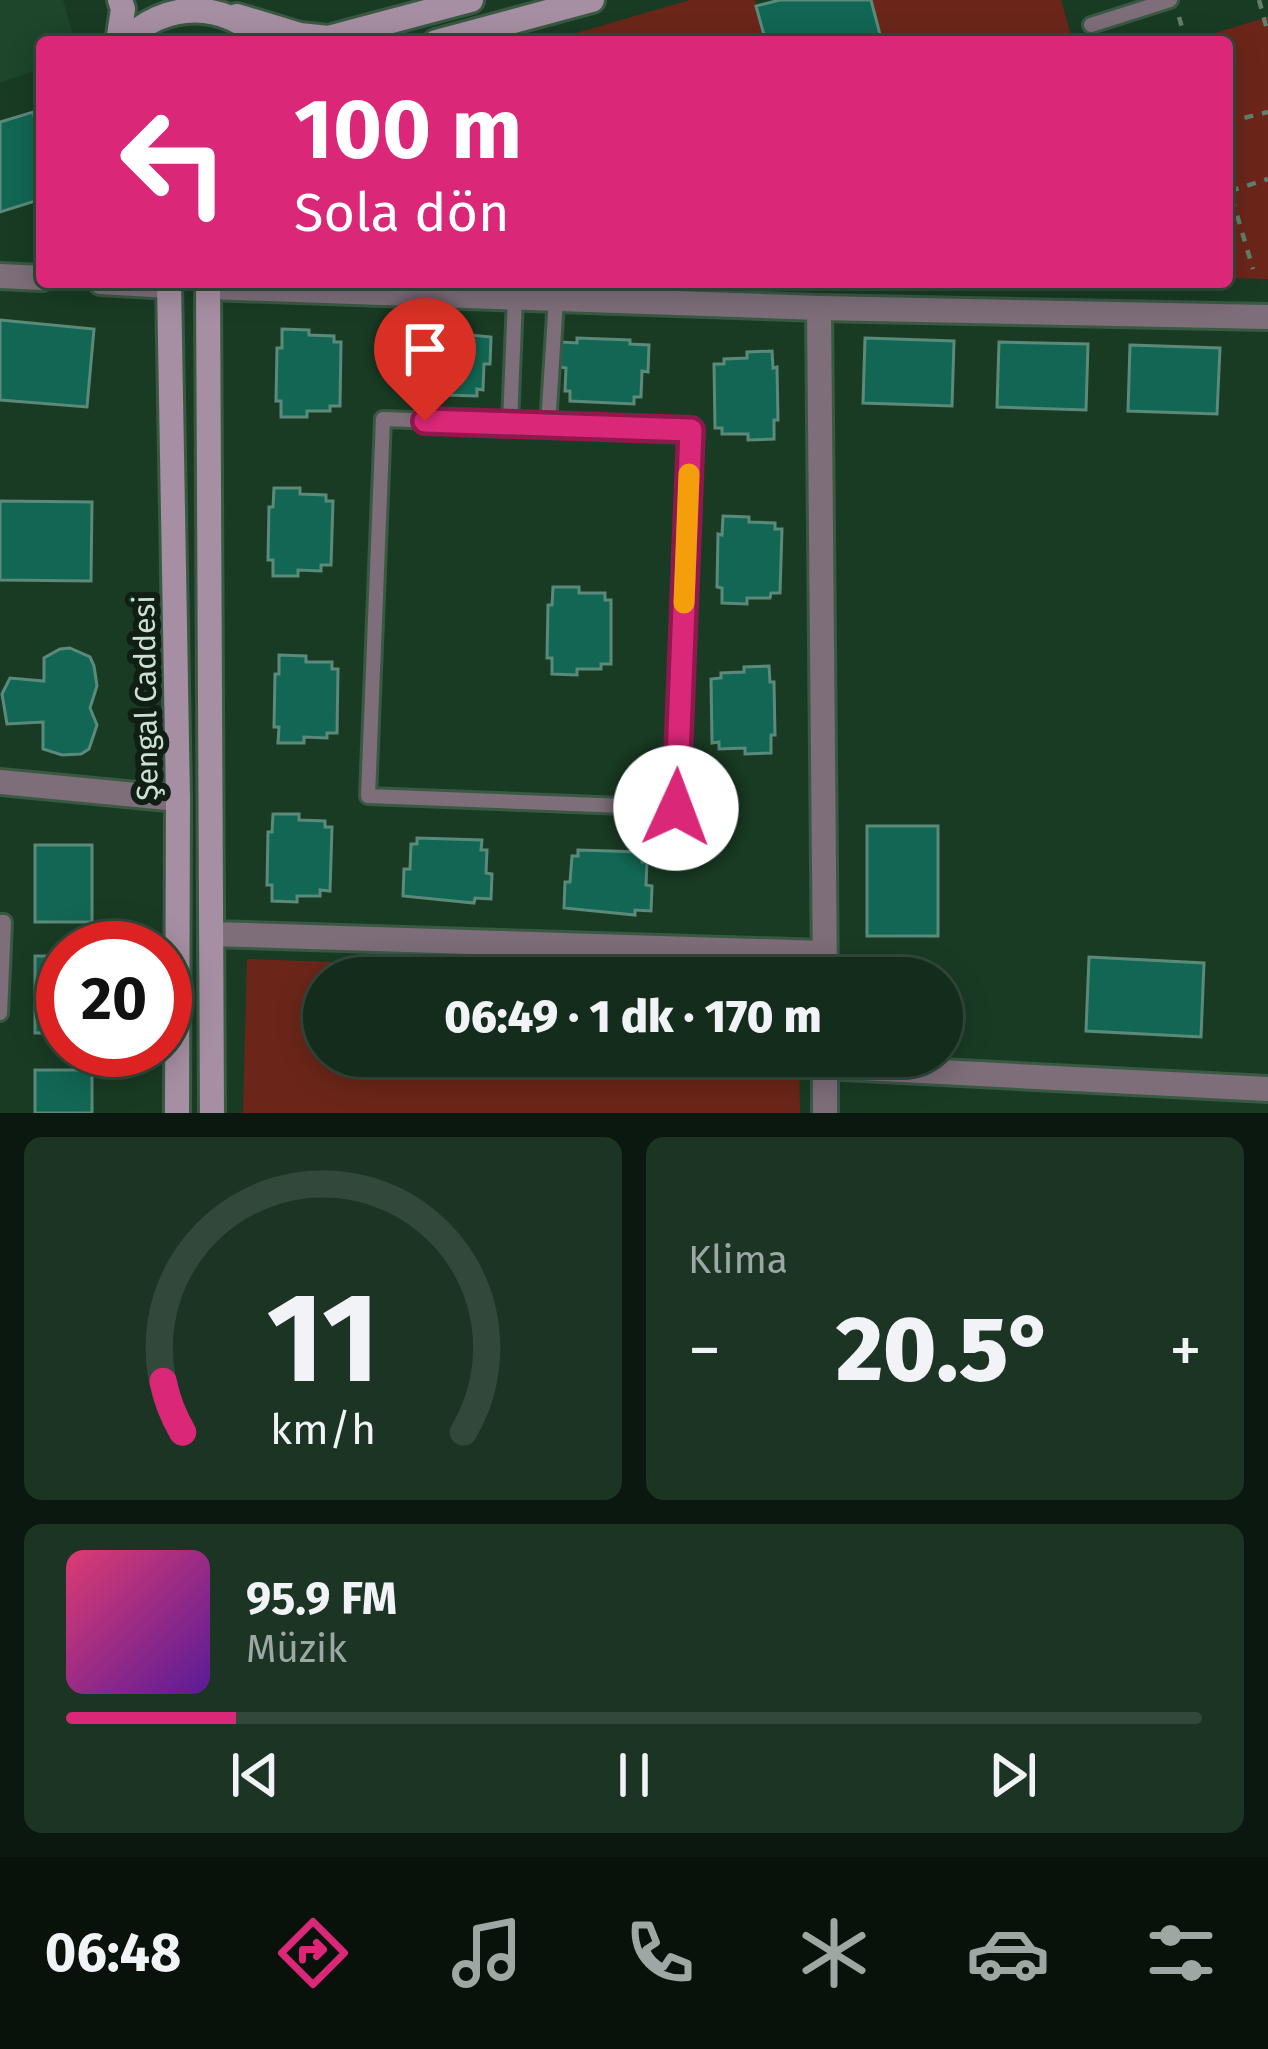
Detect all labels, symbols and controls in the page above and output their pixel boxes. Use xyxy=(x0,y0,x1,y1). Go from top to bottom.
text: 100 m xyxy=(294,79,522,180)
icon: left xyxy=(96,84,252,240)
text: Sola dön xyxy=(294,181,510,245)
pin xyxy=(374,298,476,421)
icon: arrive xyxy=(392,316,458,382)
street label: Şengal Caddesi xyxy=(126,595,166,801)
position arrow xyxy=(613,745,739,871)
speed limit sign: 20 xyxy=(36,921,192,1077)
text: 06:49 · 1 dk · 170 m xyxy=(444,990,822,1044)
text: Klima xyxy=(688,1237,788,1283)
text: 11 xyxy=(266,1264,380,1414)
text: 20.5° xyxy=(836,1296,1054,1404)
text: − xyxy=(688,1311,721,1390)
text: + xyxy=(1169,1311,1202,1390)
text: km/h xyxy=(270,1403,376,1454)
text: 95.9 FM xyxy=(246,1572,397,1626)
text: Müzik xyxy=(246,1626,347,1672)
icon: previous xyxy=(222,1742,288,1808)
icon: pause xyxy=(601,1742,667,1808)
icon: next xyxy=(980,1742,1046,1808)
icon: directions xyxy=(271,1911,355,1995)
icon: music xyxy=(445,1911,529,1995)
icon: phone xyxy=(618,1911,702,1995)
icon: climate xyxy=(792,1911,876,1995)
icon: car xyxy=(966,1911,1050,1995)
icon: filters xyxy=(1139,1911,1223,1995)
text: 06:48 xyxy=(45,1921,181,1985)

